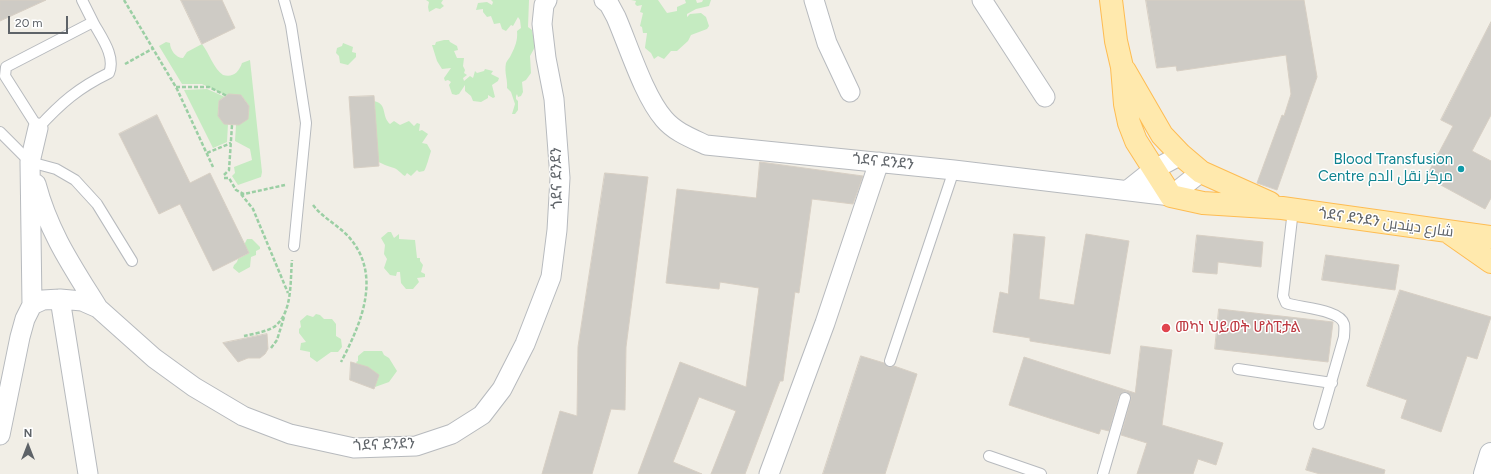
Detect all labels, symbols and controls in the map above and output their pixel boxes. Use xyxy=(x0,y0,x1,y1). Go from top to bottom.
scale bar xyxy=(10,8,70,34)
text: 20 m xyxy=(15,16,43,30)
street label: ጎደና ደንደን xyxy=(547,147,567,209)
street label: ጎደና ደንደን xyxy=(851,150,915,174)
place label: Blood Transfusion Centre مركز نقل الدم xyxy=(1318,151,1453,186)
marker: Blood Transfusion Centre مركز نقل الدم xyxy=(1456,164,1466,174)
street label: ጎደና ደንደን شارع ديندين xyxy=(1317,205,1455,241)
place label: መካነ ህይወት ሆስፒታል xyxy=(1175,319,1300,337)
marker: መካነ ህይወት ሆስፒታል xyxy=(1160,322,1172,334)
north arrow xyxy=(8,426,48,466)
text: N xyxy=(24,427,32,440)
street label: ጎደና ደንደን xyxy=(353,435,415,455)

